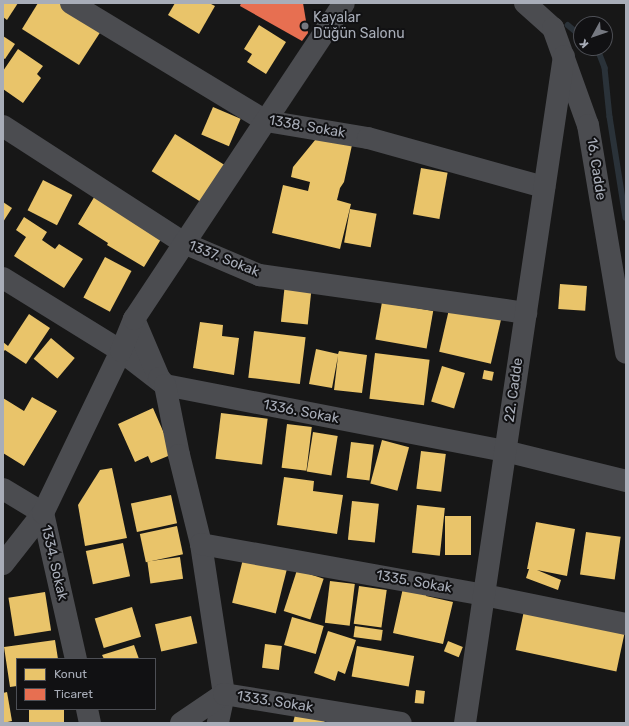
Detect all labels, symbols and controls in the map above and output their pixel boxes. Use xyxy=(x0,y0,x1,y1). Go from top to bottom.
place label: Kayalar Düğün Salonu xyxy=(313,10,405,42)
north arrow xyxy=(573,16,613,56)
marker: Kayalar Düğün Salonu xyxy=(300,21,310,31)
text: K xyxy=(577,36,592,50)
street label: 1338. Sokak xyxy=(267,112,347,142)
street label: 16. Cadde xyxy=(583,137,609,201)
street label: 1337. Sokak xyxy=(186,237,262,281)
street label: 22. Cadde xyxy=(501,357,527,423)
street label: 1336. Sokak xyxy=(262,396,340,428)
street label: 1334. Sokak xyxy=(37,524,71,602)
street label: 1335. Sokak xyxy=(375,567,453,597)
legend xyxy=(16,658,156,710)
text: Konut xyxy=(54,667,87,681)
text: Ticaret xyxy=(54,687,93,701)
street label: 1333. Sokak xyxy=(236,688,314,716)

